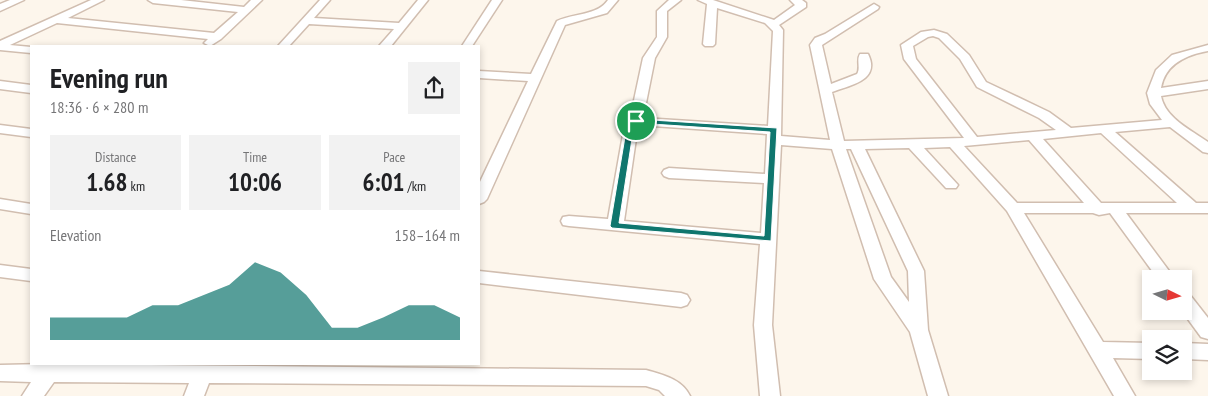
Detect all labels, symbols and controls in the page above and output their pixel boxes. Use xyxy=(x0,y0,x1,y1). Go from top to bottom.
text: Evening run xyxy=(50,59,168,96)
button: share xyxy=(408,62,460,114)
text: 18:36 · 6 × 280 m xyxy=(50,97,148,117)
pin xyxy=(615,100,657,142)
icon: arrive xyxy=(622,107,650,135)
text: Distance xyxy=(95,148,136,166)
text: Time xyxy=(243,148,267,166)
text: Pace xyxy=(383,148,405,166)
text: 1.68 xyxy=(86,166,127,198)
text: 10:06 xyxy=(228,166,282,198)
text: 6:01 xyxy=(362,166,405,198)
text: km xyxy=(127,177,145,195)
text: /km xyxy=(405,177,426,195)
text: Elevation xyxy=(50,225,101,245)
text: 158–164 m xyxy=(395,225,460,245)
north arrow xyxy=(1142,270,1192,320)
map controls xyxy=(1142,270,1192,380)
button: layers xyxy=(1142,330,1192,380)

